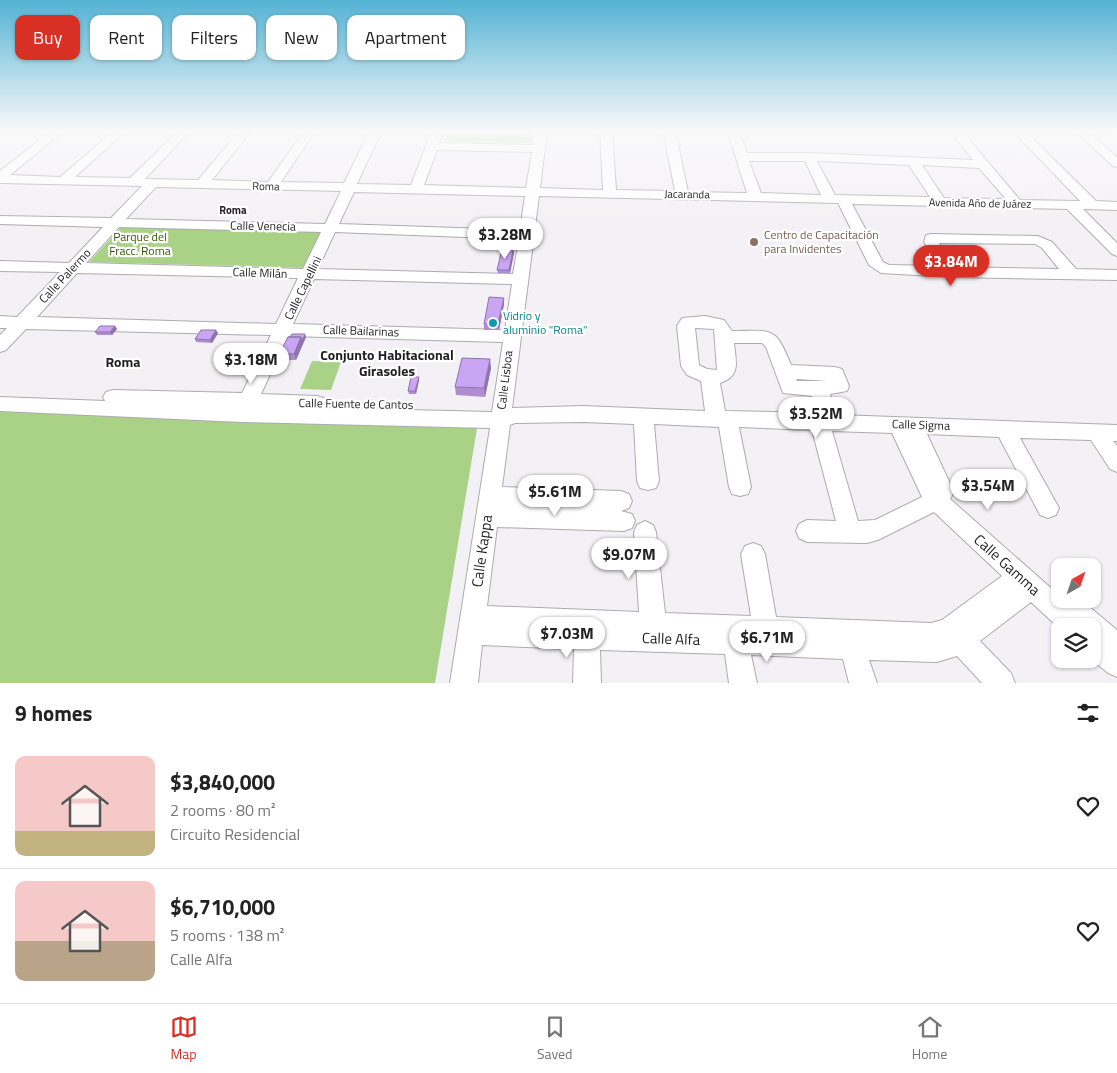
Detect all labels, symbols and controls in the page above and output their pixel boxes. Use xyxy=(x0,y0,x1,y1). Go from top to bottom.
chip: Buy xyxy=(15,15,80,60)
chip: Rent xyxy=(90,15,162,60)
chip: Filters xyxy=(172,15,256,60)
chip: New xyxy=(266,15,337,60)
chip: Apartment xyxy=(347,15,465,60)
street label: Roma xyxy=(252,178,280,194)
street label: Jacaranda xyxy=(664,186,710,202)
street label: Avenida Año de Juárez xyxy=(929,194,1031,212)
district label: Roma xyxy=(219,202,247,218)
street label: Calle Venecia xyxy=(230,215,296,236)
pin: $3.28M xyxy=(464,218,546,260)
text: $3.28M xyxy=(478,222,532,246)
place label: Centro de Capacitación para Invidentes xyxy=(764,225,879,258)
park label: Parque del Fracc. Roma xyxy=(109,227,171,260)
marker: Centro de Capacitación para Invidentes xyxy=(748,236,760,248)
street label: Calle Palermo xyxy=(34,244,95,307)
pin: $3.84M xyxy=(910,244,992,287)
text: $3.84M xyxy=(924,249,978,273)
street label: Calle Capellini xyxy=(279,253,326,323)
street label: Calle Milán xyxy=(232,262,288,283)
place label: Vidrio y aluminio "Roma" xyxy=(503,306,587,339)
marker: Vidrio y aluminio "Roma" xyxy=(487,317,499,329)
street label: Calle Bailarinas xyxy=(322,320,400,341)
pin: $3.18M xyxy=(210,342,292,385)
district label: Conjunto Habitacional Girasoles xyxy=(320,344,454,381)
text: $3.18M xyxy=(224,347,278,371)
street label: Calle Lisboa xyxy=(491,349,518,411)
district label: Roma xyxy=(106,351,140,372)
street label: Calle Fuente de Cantos xyxy=(298,393,414,414)
pin: $3.52M xyxy=(775,396,857,439)
text: $3.52M xyxy=(789,401,843,425)
street label: Calle Sigma xyxy=(892,414,950,435)
pin: $3.54M xyxy=(947,468,1029,511)
text: $3.54M xyxy=(961,473,1015,497)
pin: $5.61M xyxy=(514,474,596,517)
text: $5.61M xyxy=(528,479,582,503)
street label: Calle Kappa xyxy=(465,513,498,589)
street label: Calle Gamma xyxy=(969,528,1046,601)
pin: $9.07M xyxy=(588,538,670,580)
text: $9.07M xyxy=(602,542,656,566)
north arrow xyxy=(1051,558,1101,608)
map controls xyxy=(1051,558,1101,668)
pin: $7.03M xyxy=(526,616,608,659)
button: layers xyxy=(1051,618,1101,668)
pin: $6.71M xyxy=(726,620,808,663)
text: $7.03M xyxy=(540,621,594,645)
text: $6.71M xyxy=(740,625,794,649)
street label: Calle Alfa xyxy=(641,626,701,651)
text: 9 homes xyxy=(15,697,92,729)
icon: filters xyxy=(1074,699,1102,727)
text: $3,840,000 xyxy=(170,766,275,798)
icon: home xyxy=(55,776,115,836)
icon: heart xyxy=(1074,792,1102,820)
text: 2 rooms · 80 m² xyxy=(170,798,275,822)
text: Circuito Residencial xyxy=(170,822,300,846)
text: $6,710,000 xyxy=(170,891,275,923)
icon: home xyxy=(55,901,115,961)
icon: heart xyxy=(1074,917,1102,945)
text: 5 rooms · 138 m² xyxy=(170,923,284,947)
text: Calle Alfa xyxy=(170,947,232,971)
tab: Map xyxy=(170,1013,198,1064)
tab: Saved xyxy=(537,1013,573,1064)
tab: Home xyxy=(912,1013,947,1064)

